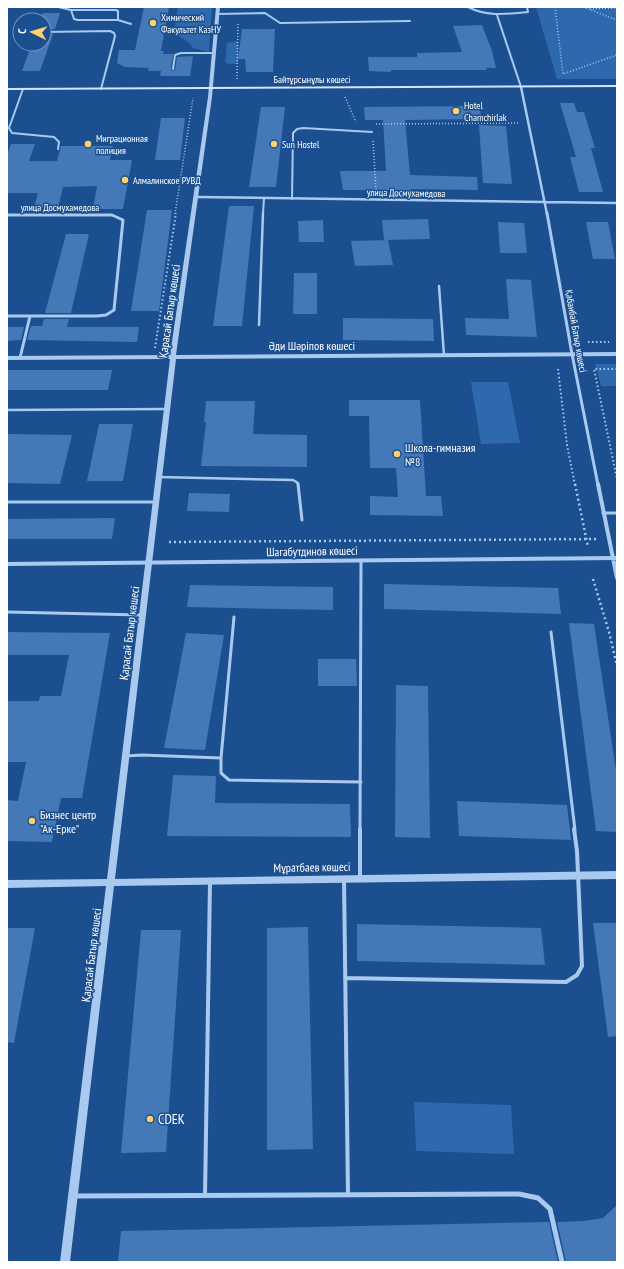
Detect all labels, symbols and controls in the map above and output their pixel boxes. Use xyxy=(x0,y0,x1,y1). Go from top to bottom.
place label: Химический Факультет КазНУ xyxy=(161,11,221,36)
north arrow xyxy=(12,12,52,52)
marker: Химический Факультет КазНУ xyxy=(148,18,158,28)
text: С xyxy=(15,28,29,34)
street label: Байтұрсынұлы көшесі xyxy=(274,73,350,86)
place label: Hotel Chamchirlak xyxy=(464,99,507,124)
marker: Hotel Chamchirlak xyxy=(451,106,461,116)
place label: Миграционная полиция xyxy=(96,132,148,157)
place label: Sun Hostel xyxy=(282,138,320,151)
marker: Миграционная полиция xyxy=(83,139,93,149)
marker: Sun Hostel xyxy=(269,139,279,149)
place label: Алмалинское РУВД xyxy=(133,174,201,187)
marker: Алмалинское РУВД xyxy=(120,175,130,185)
street label: улица Досмухамедова xyxy=(367,186,445,200)
street label: улица Досмухамедова xyxy=(21,201,99,214)
street label: Қарасай Батыр көшесі xyxy=(155,263,183,359)
street label: Қабанбай Батыр көшесі xyxy=(562,289,590,373)
street label: Әди Шәріпов көшесі xyxy=(269,338,355,353)
place label: Школа-гимназия №8 xyxy=(405,440,476,469)
marker: Школа-гимназия №8 xyxy=(392,449,402,459)
street label: Шагабутдинов көшесі xyxy=(266,543,358,559)
street label: Қарасай Батыр көшесі xyxy=(116,585,142,681)
place label: Бизнес центр "Ак-Ерке" xyxy=(40,807,96,836)
marker: Бизнес центр "Ак-Ерке" xyxy=(27,816,37,826)
street label: Мұратбаев көшесі xyxy=(273,859,351,875)
street label: Қарасай Батыр көшесі xyxy=(78,907,104,1003)
place label: CDEK xyxy=(158,1110,185,1128)
marker: CDEK xyxy=(145,1114,155,1124)

